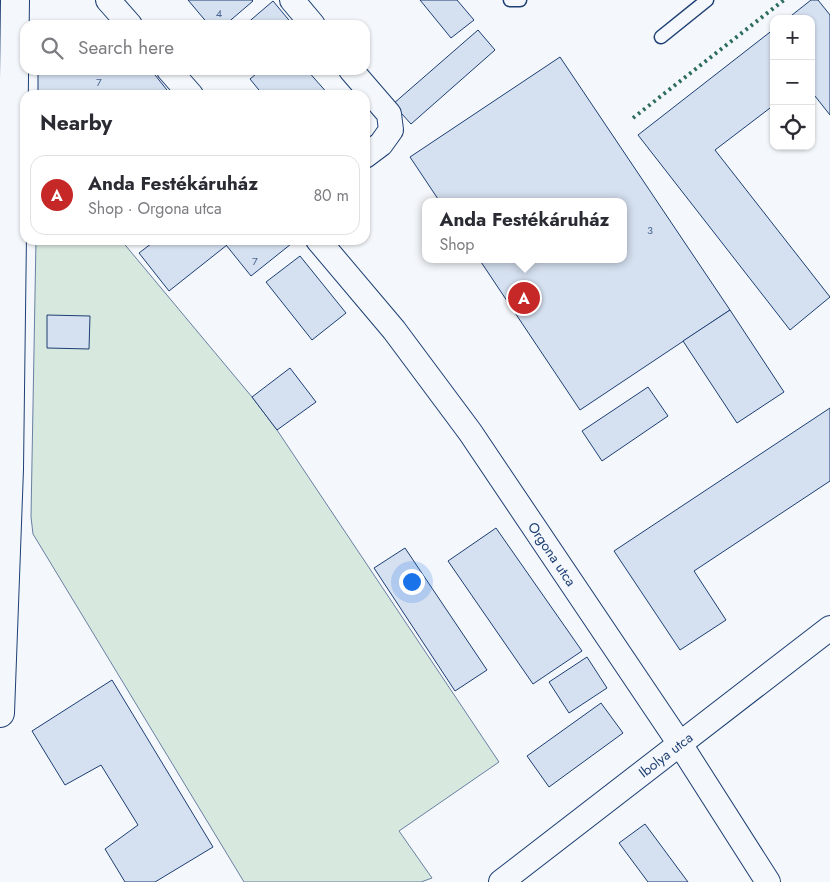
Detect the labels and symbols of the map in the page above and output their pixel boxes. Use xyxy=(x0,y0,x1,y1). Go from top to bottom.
house number: 4 xyxy=(216,5,223,21)
house number: 7 xyxy=(96,74,102,90)
house number: 3 xyxy=(647,222,653,238)
house number: 7 xyxy=(252,253,258,269)
pin: A xyxy=(508,279,540,317)
street label: Orgona utca xyxy=(523,518,581,590)
your location xyxy=(399,569,425,595)
street label: Ibolya utca xyxy=(634,728,697,782)

